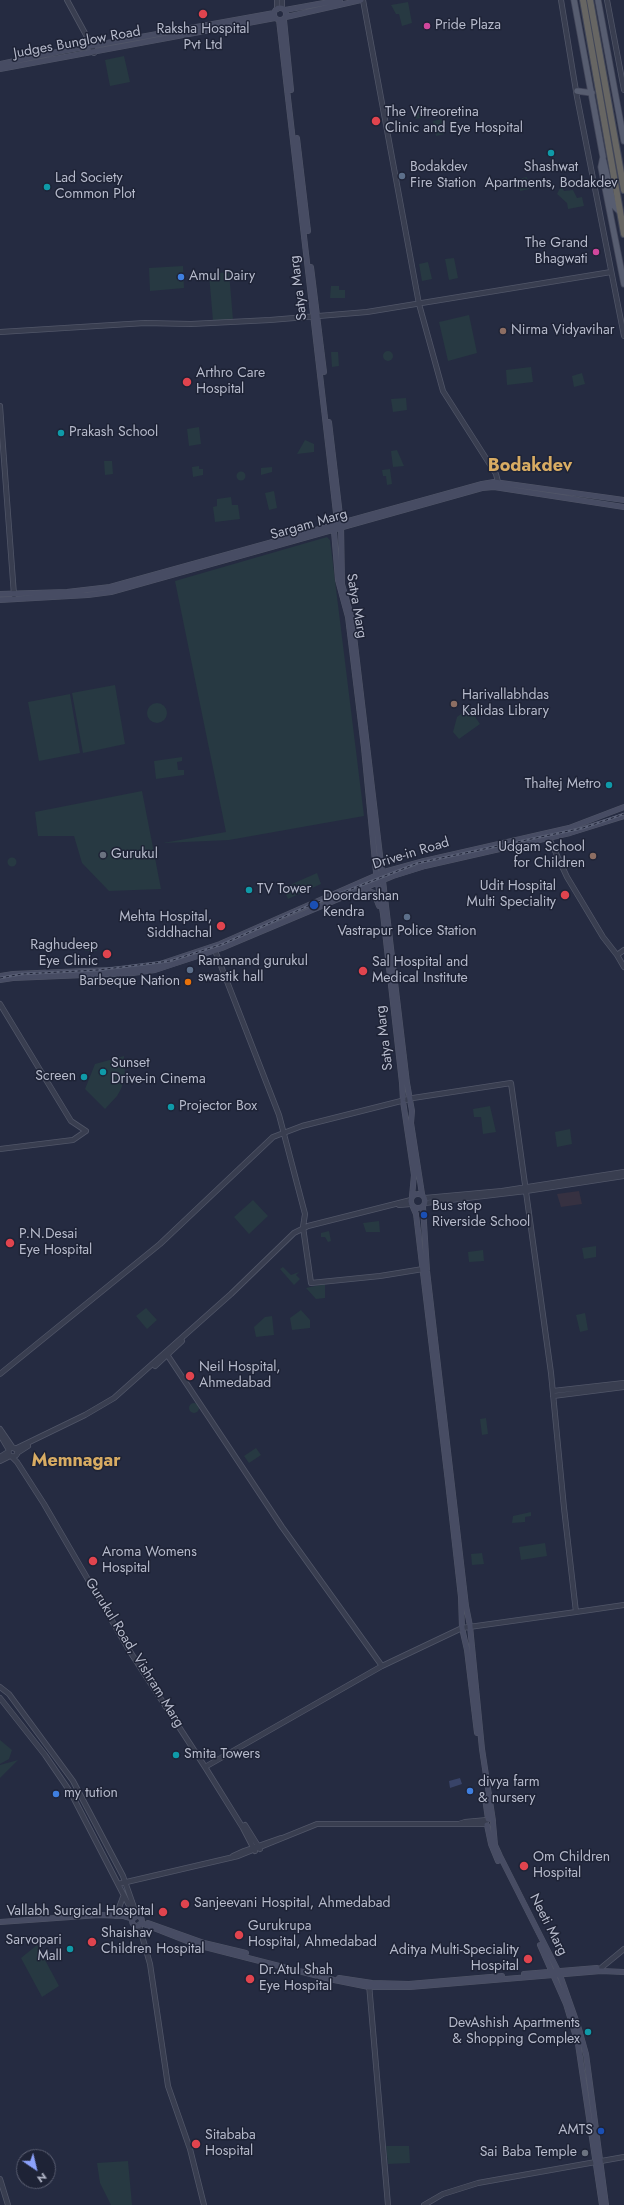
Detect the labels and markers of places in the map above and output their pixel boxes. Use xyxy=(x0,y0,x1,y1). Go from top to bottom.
marker: Raksha Hospital Pvt Ltd xyxy=(197,8,209,20)
place label: Pride Plaza xyxy=(435,18,501,34)
marker: Pride Plaza xyxy=(422,21,432,31)
place label: Raksha Hospital Pvt Ltd xyxy=(157,22,249,54)
place label: The Vitreoretina Clinic and Eye Hospital xyxy=(385,105,523,138)
marker: The Vitreoretina Clinic and Eye Hospital xyxy=(370,115,382,127)
marker: Shashwat Apartments, Bodakdev xyxy=(546,148,556,158)
place label: Bodakdev Fire Station xyxy=(410,160,476,192)
place label: Shashwat Apartments, Bodakdev xyxy=(485,160,617,192)
place label: Lad Society Common Plot xyxy=(55,171,135,204)
marker: Bodakdev Fire Station xyxy=(397,171,407,181)
marker: Lad Society Common Plot xyxy=(42,182,52,192)
place label: The Grand Bhagwati xyxy=(525,236,588,268)
marker: The Grand Bhagwati xyxy=(591,247,601,257)
place label: Amul Dairy xyxy=(189,269,255,285)
marker: Amul Dairy xyxy=(176,272,186,282)
place label: Nirma Vidyavihar xyxy=(511,323,615,339)
marker: Nirma Vidyavihar xyxy=(498,326,508,336)
place label: Arthro Care Hospital xyxy=(196,366,265,398)
marker: Arthro Care Hospital xyxy=(181,376,193,388)
place label: Prakash School xyxy=(69,425,158,441)
marker: Prakash School xyxy=(56,428,66,438)
place label: Harivallabhdas Kalidas Library xyxy=(462,688,549,720)
marker: Harivallabhdas Kalidas Library xyxy=(449,699,459,709)
place label: Thaltej Metro xyxy=(525,777,601,793)
marker: Thaltej Metro xyxy=(604,780,614,790)
place label: Udgam School for Children xyxy=(498,840,585,872)
place label: Gurukul xyxy=(111,847,158,863)
marker: Gurukul xyxy=(98,850,108,860)
marker: Udgam School for Children xyxy=(588,851,598,861)
place label: Udit Hospital Multi Speciality xyxy=(467,879,556,912)
place label: TV Tower xyxy=(257,882,311,898)
marker: TV Tower xyxy=(244,885,254,895)
place label: Doordarshan Kendra xyxy=(323,889,399,922)
marker: Udit Hospital Multi Speciality xyxy=(559,889,571,901)
marker: Doordarshan Kendra xyxy=(308,899,320,911)
place label: Mehta Hospital, Siddhachal xyxy=(119,910,212,942)
marker: Vastrapur Police Station xyxy=(402,912,412,922)
marker: Mehta Hospital, Siddhachal xyxy=(215,920,227,932)
place label: Vastrapur Police Station xyxy=(337,924,477,940)
place label: Raghudeep Eye Clinic xyxy=(30,938,98,970)
marker: Raghudeep Eye Clinic xyxy=(101,948,113,960)
place label: Ramanand gurukul swastik hall xyxy=(198,954,308,986)
place label: Sal Hospital and Medical Institute xyxy=(372,955,468,988)
marker: Ramanand gurukul swastik hall xyxy=(185,965,195,975)
marker: Sal Hospital and Medical Institute xyxy=(357,965,369,977)
place label: Barbeque Nation xyxy=(79,974,180,990)
marker: Barbeque Nation xyxy=(183,977,193,987)
place label: Sunset Drive-in Cinema xyxy=(111,1056,206,1088)
marker: Sunset Drive-in Cinema xyxy=(98,1067,108,1077)
place label: Screen xyxy=(35,1069,76,1085)
marker: Screen xyxy=(79,1072,89,1082)
place label: Projector Box xyxy=(179,1099,257,1115)
marker: Projector Box xyxy=(166,1102,176,1112)
place label: Bus stop Riverside School xyxy=(432,1199,530,1232)
marker: Bus stop Riverside School xyxy=(419,1210,429,1220)
place label: P.N.Desai Eye Hospital xyxy=(19,1227,92,1260)
marker: P.N.Desai Eye Hospital xyxy=(4,1237,16,1249)
place label: Neil Hospital, Ahmedabad xyxy=(199,1360,281,1392)
marker: Neil Hospital, Ahmedabad xyxy=(184,1370,196,1382)
place label: Aroma Womens Hospital xyxy=(102,1545,197,1578)
marker: Aroma Womens Hospital xyxy=(87,1555,99,1567)
place label: Smita Towers xyxy=(184,1747,260,1763)
marker: Smita Towers xyxy=(171,1750,181,1760)
place label: divya farm & nursery xyxy=(478,1775,540,1808)
place label: my tution xyxy=(64,1786,118,1802)
marker: divya farm & nursery xyxy=(465,1786,475,1796)
marker: my tution xyxy=(51,1789,61,1799)
place label: Om Children Hospital xyxy=(533,1850,610,1882)
marker: Om Children Hospital xyxy=(518,1860,530,1872)
place label: Sanjeevani Hospital, Ahmedabad xyxy=(194,1896,390,1912)
marker: Sanjeevani Hospital, Ahmedabad xyxy=(179,1898,191,1910)
place label: Vallabh Surgical Hospital xyxy=(6,1904,154,1920)
marker: Vallabh Surgical Hospital xyxy=(157,1906,169,1918)
place label: Gurukrupa Hospital, Ahmedabad xyxy=(248,1919,377,1952)
place label: Shaishav Children Hospital xyxy=(101,1926,204,1958)
marker: Gurukrupa Hospital, Ahmedabad xyxy=(233,1929,245,1941)
place label: Sarvopari Mall xyxy=(6,1933,62,1966)
marker: Shaishav Children Hospital xyxy=(86,1936,98,1948)
place label: Aditya Multi-Speciality Hospital xyxy=(390,1943,519,1976)
marker: Sarvopari Mall xyxy=(65,1944,75,1954)
marker: Aditya Multi-Speciality Hospital xyxy=(522,1953,534,1965)
place label: Dr.Atul Shah Eye Hospital xyxy=(259,1963,333,1996)
marker: Dr.Atul Shah Eye Hospital xyxy=(244,1973,256,1985)
place label: DevAshish Apartments & Shopping Complex xyxy=(448,2016,580,2048)
marker: DevAshish Apartments & Shopping Complex xyxy=(583,2027,593,2037)
place label: AMTS xyxy=(558,2123,593,2139)
marker: AMTS xyxy=(596,2126,606,2136)
place label: Sitababa Hospital xyxy=(205,2128,256,2160)
marker: Sitababa Hospital xyxy=(190,2138,202,2150)
place label: Sai Baba Temple xyxy=(480,2145,577,2161)
marker: Sai Baba Temple xyxy=(580,2148,590,2158)

